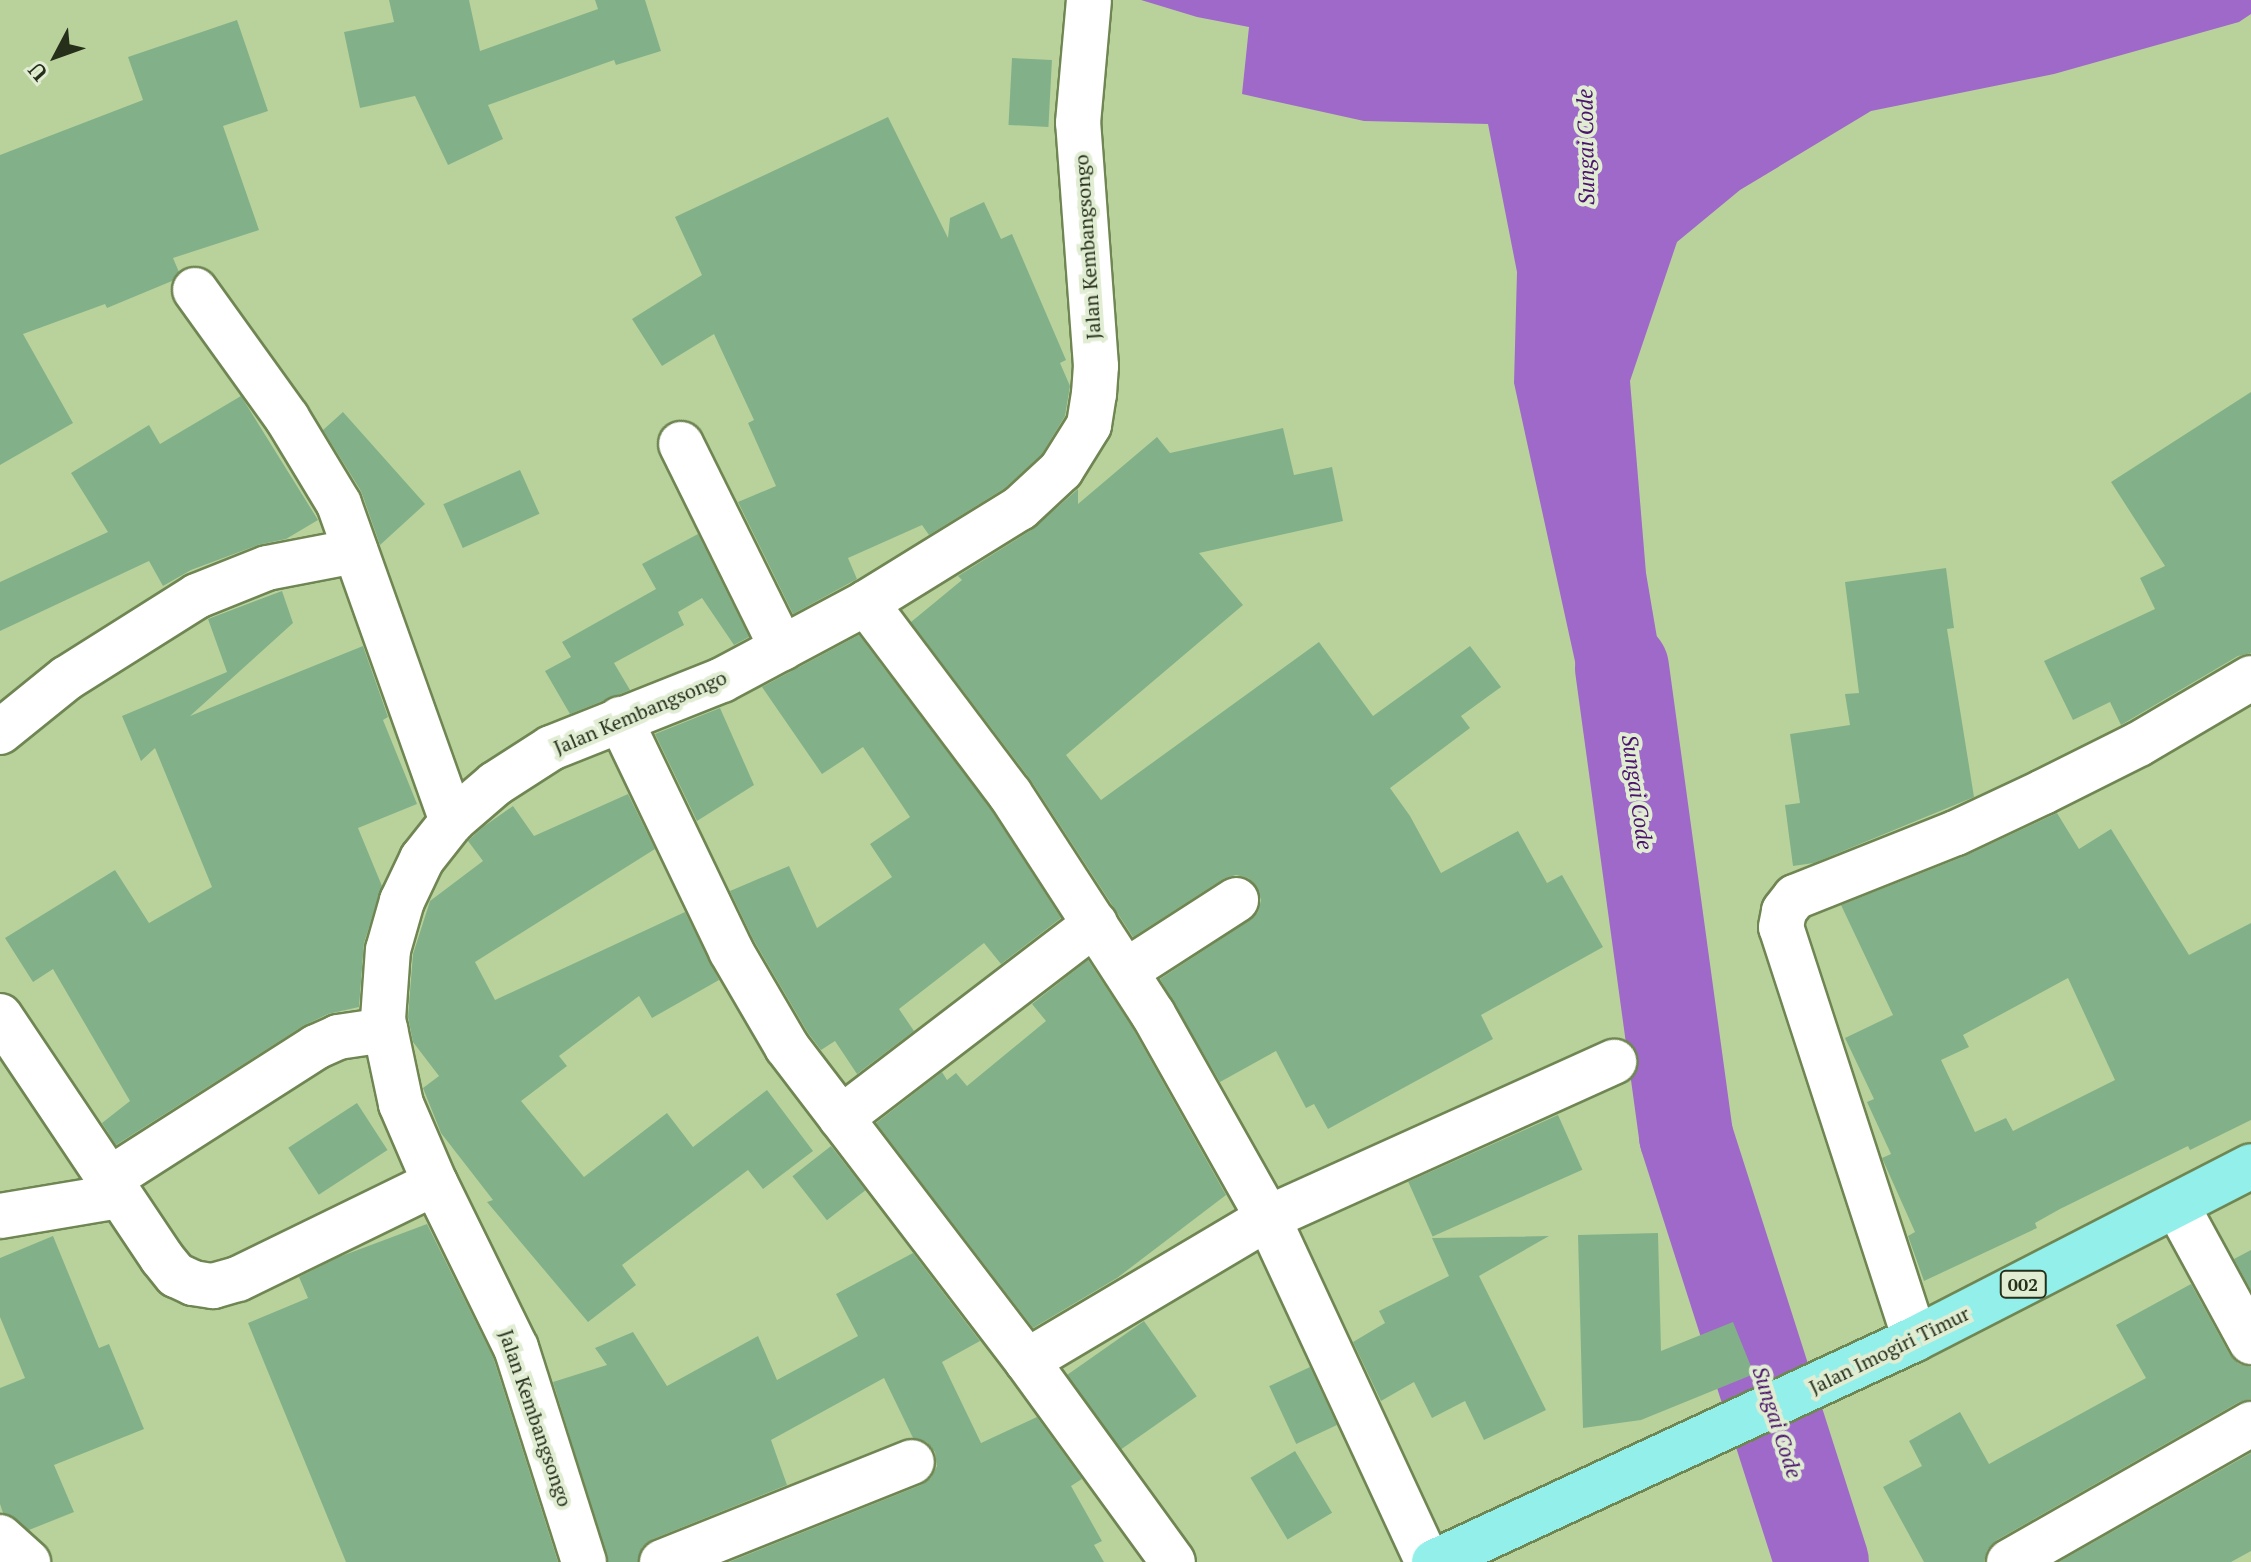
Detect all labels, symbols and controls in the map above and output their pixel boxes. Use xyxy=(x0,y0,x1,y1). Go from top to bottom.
north arrow xyxy=(16,16,96,96)
text: U xyxy=(21,57,54,88)
water label: Sungai Code xyxy=(1571,89,1599,205)
street label: Jalan Kembangsongo xyxy=(1069,154,1105,340)
street label: Jalan Kembangsongo xyxy=(550,665,730,759)
water label: Sungai Code xyxy=(1617,733,1659,851)
road number: 002 xyxy=(1999,1270,2047,1298)
street label: Jalan Imogiri Timur xyxy=(1805,1301,1973,1399)
street label: Jalan Kembangsongo xyxy=(494,1326,578,1510)
water label: Sungai Code xyxy=(1747,1363,1809,1481)

